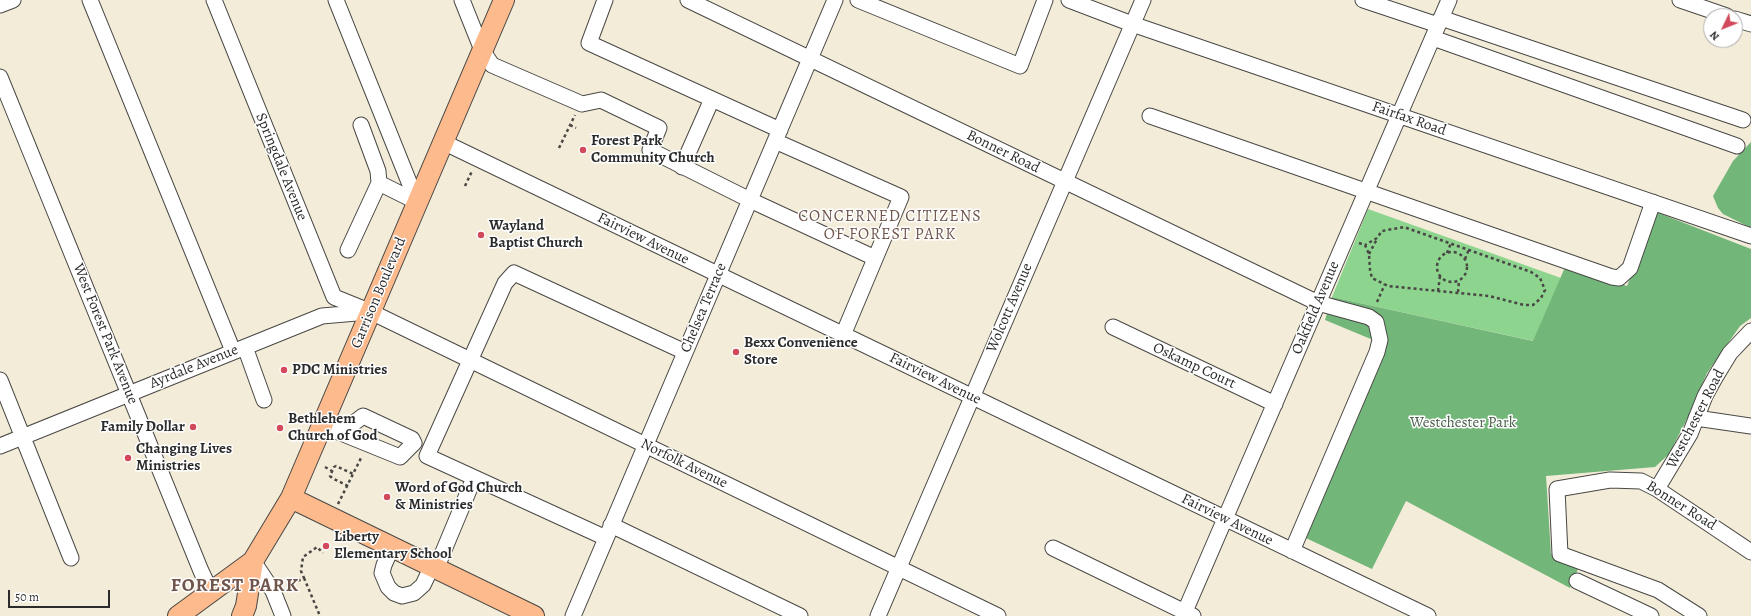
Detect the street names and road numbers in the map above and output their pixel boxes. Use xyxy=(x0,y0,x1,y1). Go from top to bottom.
street label: Fairfax Road xyxy=(1370,98,1448,140)
street label: Springdale Avenue xyxy=(251,110,311,224)
street label: Bonner Road xyxy=(963,127,1043,177)
street label: Fairview Avenue xyxy=(594,209,692,269)
street label: Garrison Boulevard xyxy=(347,235,411,351)
street label: Oakfield Avenue xyxy=(1288,259,1344,357)
street label: Chelsea Terrace xyxy=(677,260,731,356)
street label: West Forest Park Avenue xyxy=(69,261,141,407)
street label: Wolcott Avenue xyxy=(983,261,1037,355)
street label: Oskamp Court xyxy=(1150,339,1238,393)
street label: Ayrdale Avenue xyxy=(147,341,241,393)
street label: Fairview Avenue xyxy=(886,349,984,409)
street label: Westchester Road xyxy=(1663,366,1729,472)
street label: Norfolk Avenue xyxy=(638,435,730,493)
street label: Bonner Road xyxy=(1643,477,1719,535)
street label: Fairview Avenue xyxy=(1178,490,1276,550)

